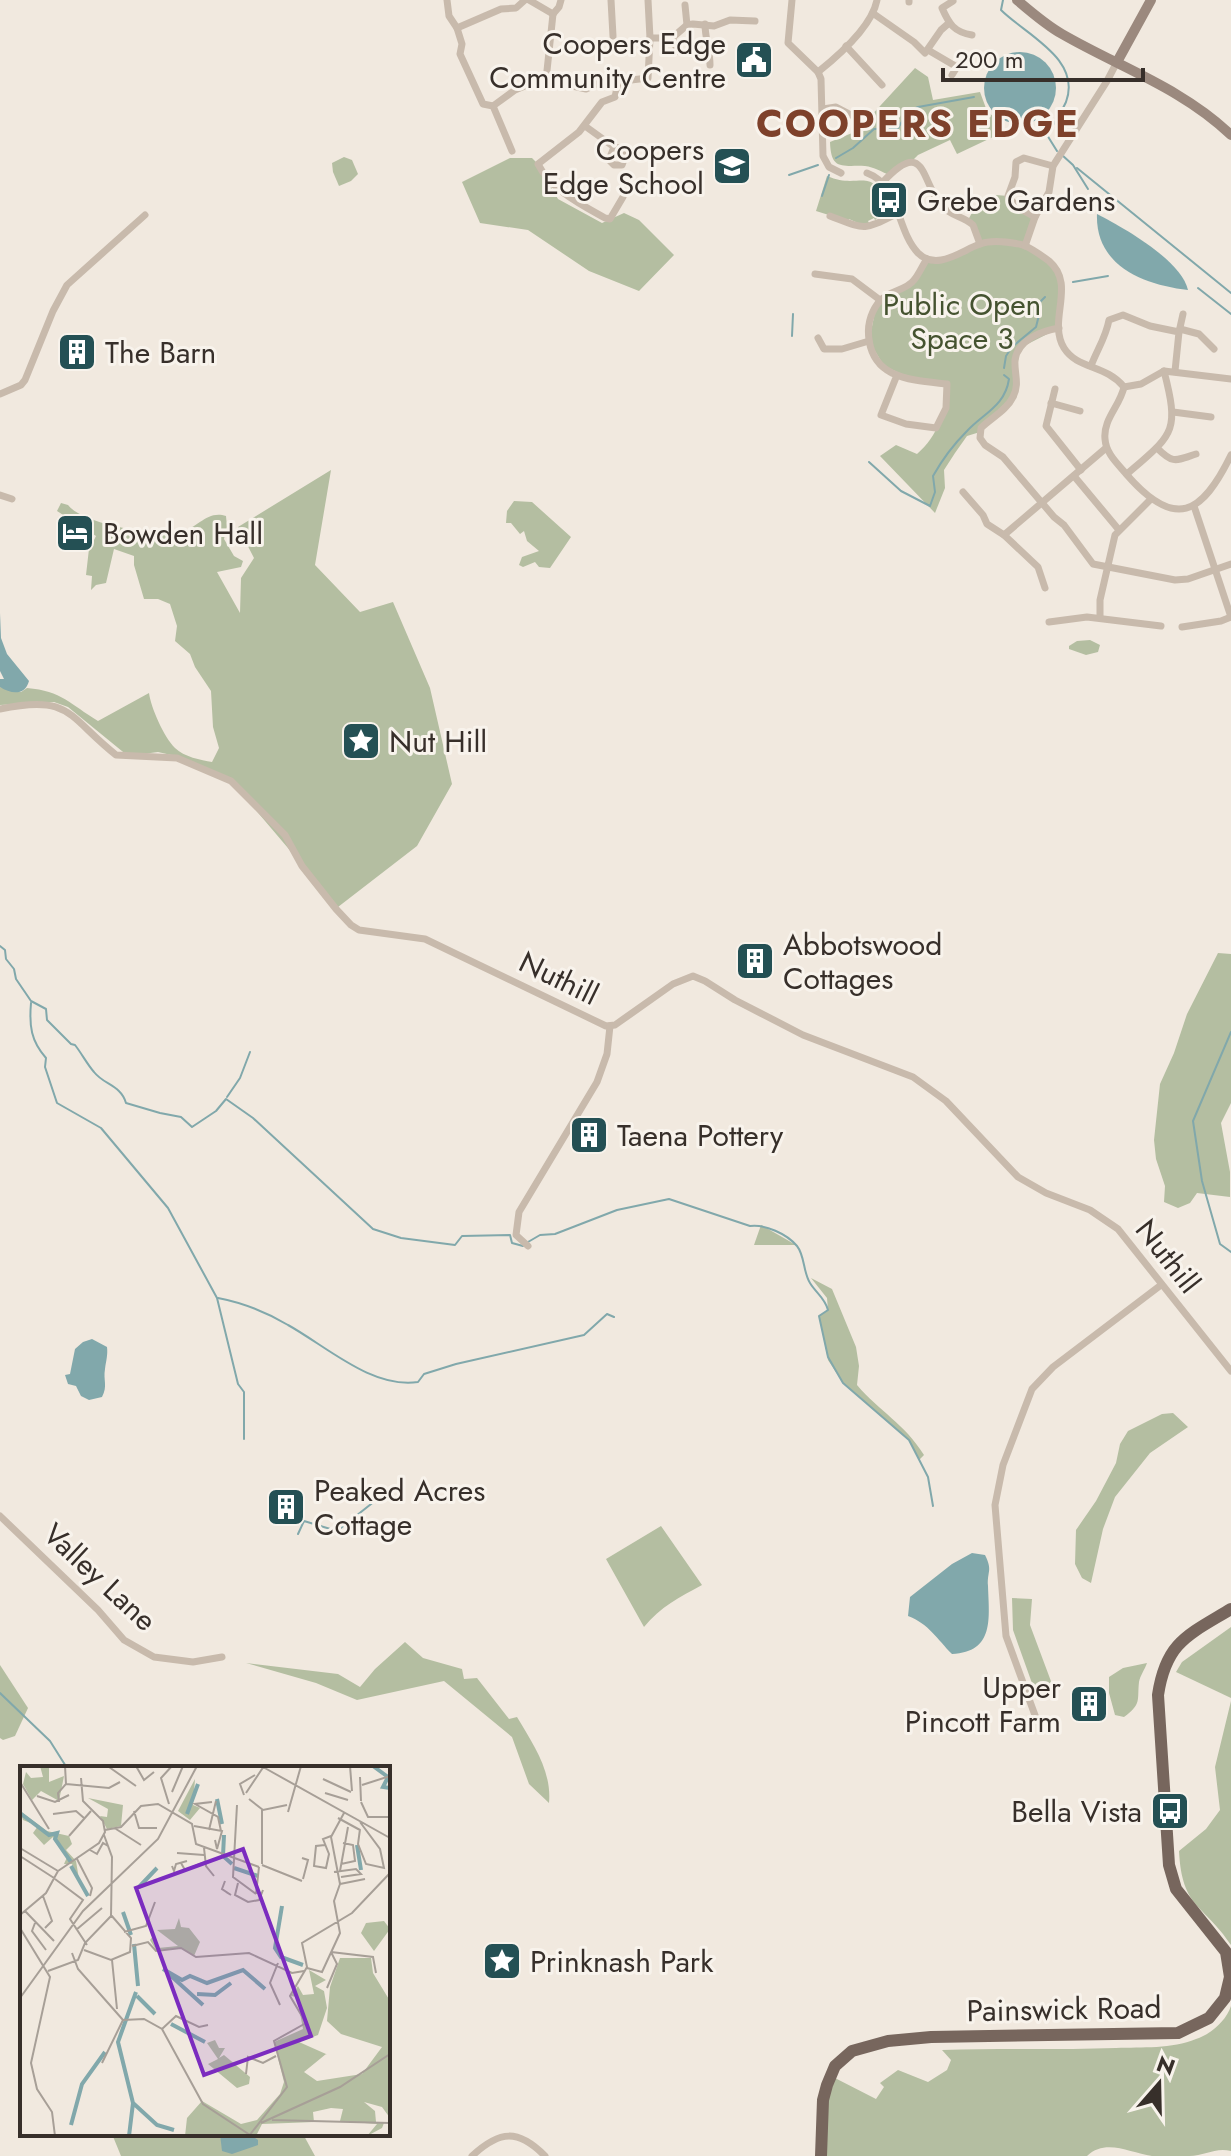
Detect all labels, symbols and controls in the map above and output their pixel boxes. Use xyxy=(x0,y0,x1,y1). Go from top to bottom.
place label: Coopers Edge Community Centre xyxy=(489,22,726,99)
scale bar xyxy=(943,32,1143,82)
public building icon: Coopers Edge Community Centre xyxy=(733,39,775,81)
text: 200 m xyxy=(955,42,1023,77)
district label: COOPERS EDGE xyxy=(756,96,1080,151)
place label: Coopers Edge School xyxy=(543,128,704,205)
school or university icon: Coopers Edge School xyxy=(711,145,753,187)
bus stop icon: Grebe Gardens xyxy=(868,179,910,221)
place label: Grebe Gardens xyxy=(917,179,1115,222)
park label: Public Open Space 3 xyxy=(883,283,1041,360)
building icon: The Barn xyxy=(56,331,98,373)
place label: The Barn xyxy=(105,331,216,374)
hotel icon: Bowden Hall xyxy=(54,512,96,554)
place label: Bowden Hall xyxy=(103,512,263,555)
place icon: Nut Hill xyxy=(340,720,382,762)
place label: Nut Hill xyxy=(389,720,487,763)
place label: Abbotswood Cottages xyxy=(783,923,942,1000)
street label: Nuthill xyxy=(512,940,606,1016)
building icon: Abbotswood Cottages xyxy=(734,940,776,982)
building icon: Taena Pottery xyxy=(568,1114,610,1156)
place label: Taena Pottery xyxy=(617,1114,784,1157)
street label: Nuthill xyxy=(1125,1210,1211,1302)
place label: Peaked Acres Cottage xyxy=(314,1469,485,1546)
building icon: Peaked Acres Cottage xyxy=(265,1486,307,1528)
street label: Valley Lane xyxy=(34,1513,166,1641)
place label: Upper Pincott Farm xyxy=(905,1666,1062,1743)
building icon: Upper Pincott Farm xyxy=(1068,1683,1110,1725)
inset map xyxy=(20,1766,390,2136)
place label: Bella Vista xyxy=(1011,1790,1142,1833)
bus stop icon: Bella Vista xyxy=(1149,1790,1191,1832)
place icon: Prinknash Park xyxy=(481,1940,523,1982)
place label: Prinknash Park xyxy=(530,1940,714,1983)
street label: Painswick Road xyxy=(966,1986,1162,2032)
north arrow xyxy=(1119,2044,1199,2124)
text: N xyxy=(1152,2047,1180,2083)

